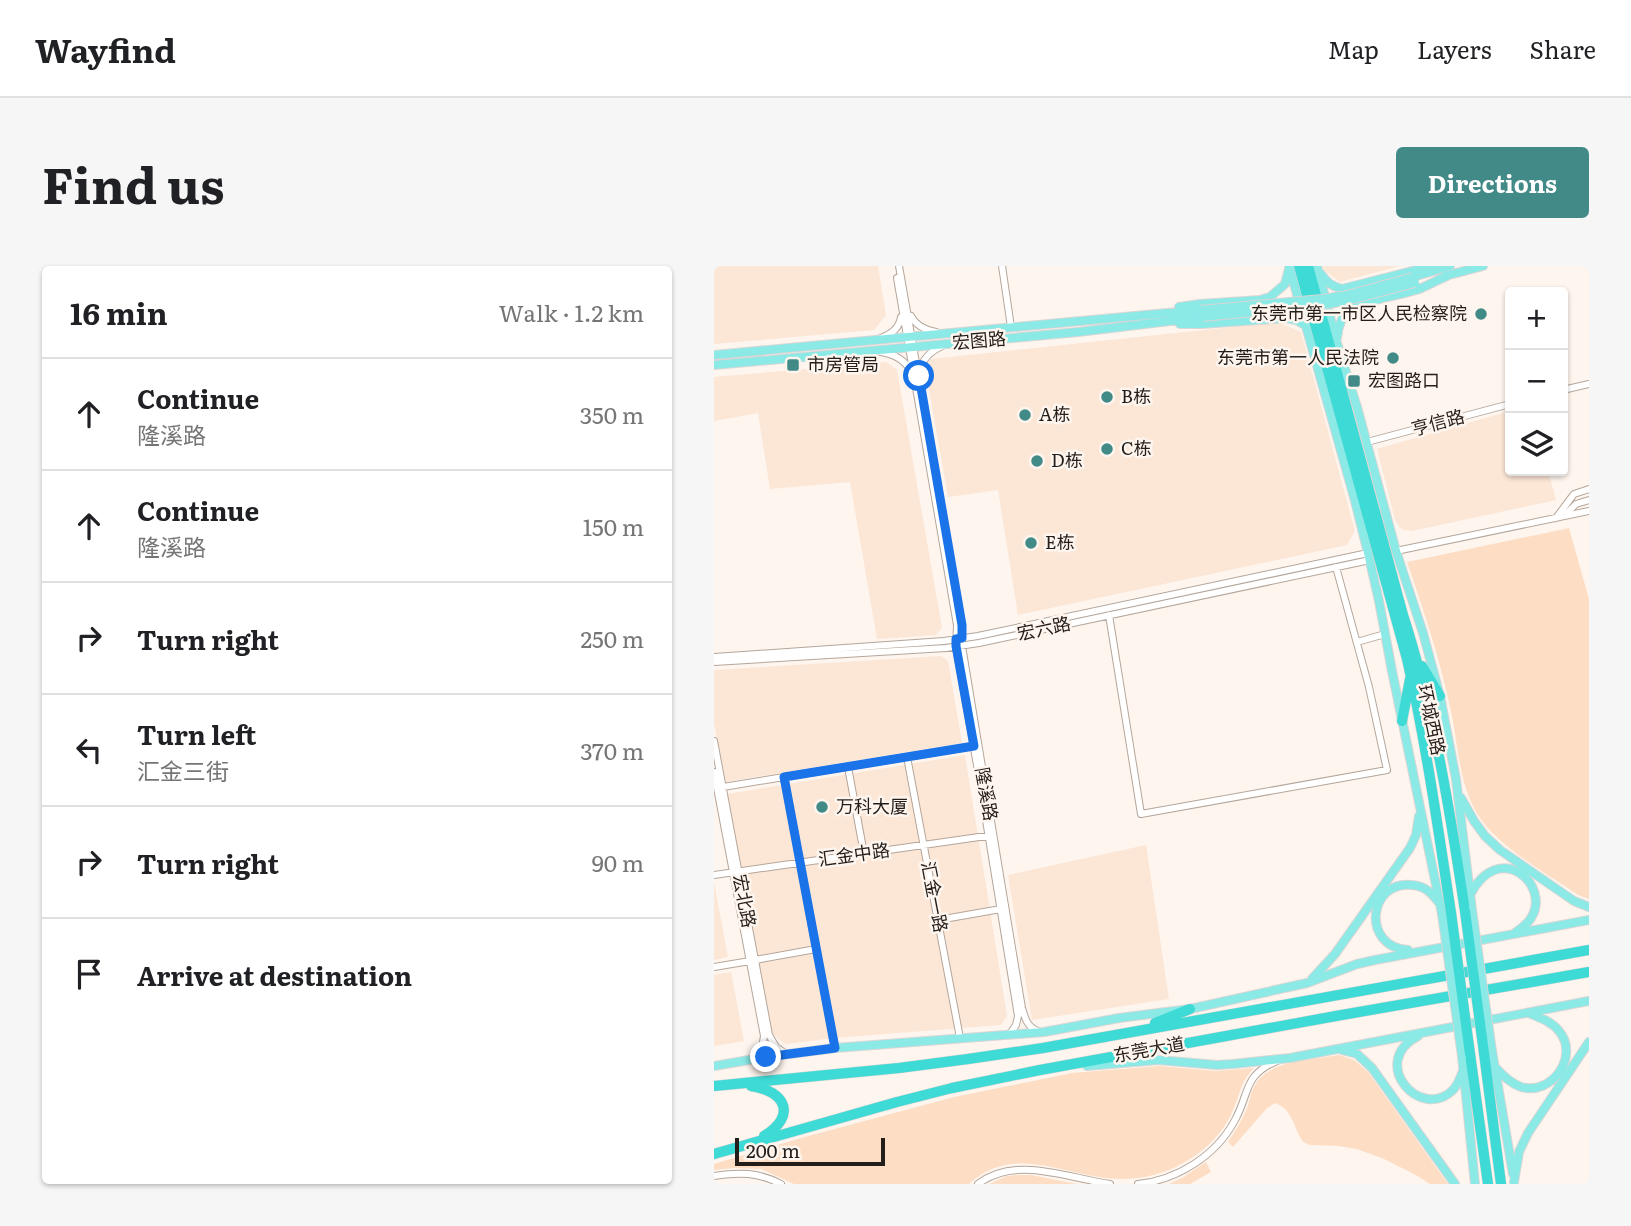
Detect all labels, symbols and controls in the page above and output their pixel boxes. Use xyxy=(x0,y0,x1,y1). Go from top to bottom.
text: Wayfind xyxy=(35,24,176,73)
text: Map xyxy=(1328,31,1379,66)
text: Layers xyxy=(1417,31,1491,66)
text: Share xyxy=(1529,31,1596,66)
text: Find us xyxy=(42,146,225,219)
button: Directions xyxy=(1396,147,1589,218)
map controls xyxy=(1505,287,1568,476)
button: + xyxy=(1505,287,1568,350)
text: 16 min xyxy=(70,290,168,334)
text: Walk · 1.2 km xyxy=(499,295,644,329)
place label: 东莞市第一市区人民检察院 xyxy=(1251,299,1467,326)
marker: 东莞市第一市区人民检察院 xyxy=(1473,306,1489,322)
street label: 宏图路 xyxy=(951,324,1007,355)
place label: 东莞市第一人民法院 xyxy=(1217,343,1379,370)
place label: 市房管局 xyxy=(807,350,879,377)
marker: 东莞市第一人民法院 xyxy=(1385,350,1401,366)
button: − xyxy=(1505,350,1568,413)
marker: 市房管局 xyxy=(785,357,801,373)
route start xyxy=(903,360,934,391)
place label: 宏图路口 xyxy=(1368,366,1440,393)
marker: 宏图路口 xyxy=(1346,373,1362,389)
text: Continue xyxy=(137,378,259,417)
place label: B栋 xyxy=(1121,382,1151,409)
marker: B栋 xyxy=(1099,389,1115,405)
icon: ahead xyxy=(70,395,108,433)
text: 350 m xyxy=(580,397,644,431)
place label: A栋 xyxy=(1039,400,1070,427)
street label: 亨信路 xyxy=(1408,402,1467,442)
marker: A栋 xyxy=(1017,407,1033,423)
button: layers xyxy=(1505,413,1568,476)
text: 隆溪路 xyxy=(137,417,206,451)
place label: C栋 xyxy=(1121,434,1152,461)
marker: C栋 xyxy=(1099,441,1115,457)
place label: D栋 xyxy=(1051,446,1083,473)
marker: D栋 xyxy=(1029,453,1045,469)
text: Continue xyxy=(137,490,259,529)
icon: ahead xyxy=(70,507,108,545)
text: 150 m xyxy=(583,509,644,543)
place label: E栋 xyxy=(1045,528,1074,555)
text: 隆溪路 xyxy=(137,529,206,563)
marker: E栋 xyxy=(1023,535,1039,551)
street label: 宏六路 xyxy=(1014,609,1073,646)
icon: right xyxy=(70,619,108,657)
text: Turn right xyxy=(137,619,279,658)
text: 250 m xyxy=(580,621,644,655)
street label: 环城西路 xyxy=(1412,682,1453,758)
text: Turn left xyxy=(137,714,256,753)
icon: left xyxy=(70,731,108,769)
text: 370 m xyxy=(580,733,644,767)
text: 汇金三街 xyxy=(137,753,229,787)
street label: 隆溪路 xyxy=(969,765,1005,823)
place label: 万科大厦 xyxy=(836,792,908,819)
marker: 万科大厦 xyxy=(814,799,830,815)
street label: 汇金中路 xyxy=(816,835,891,872)
icon: right xyxy=(70,843,108,881)
text: Turn right xyxy=(137,843,279,882)
text: 90 m xyxy=(592,845,644,879)
street label: 汇金一路 xyxy=(915,859,956,935)
street label: 宏北路 xyxy=(727,872,764,930)
icon: arrive xyxy=(70,955,108,993)
text: Arrive at destination xyxy=(137,955,412,994)
street label: 东莞大道 xyxy=(1111,1029,1187,1068)
route end xyxy=(750,1041,781,1072)
scale bar xyxy=(735,1135,886,1167)
text: 200 m xyxy=(746,1136,800,1164)

